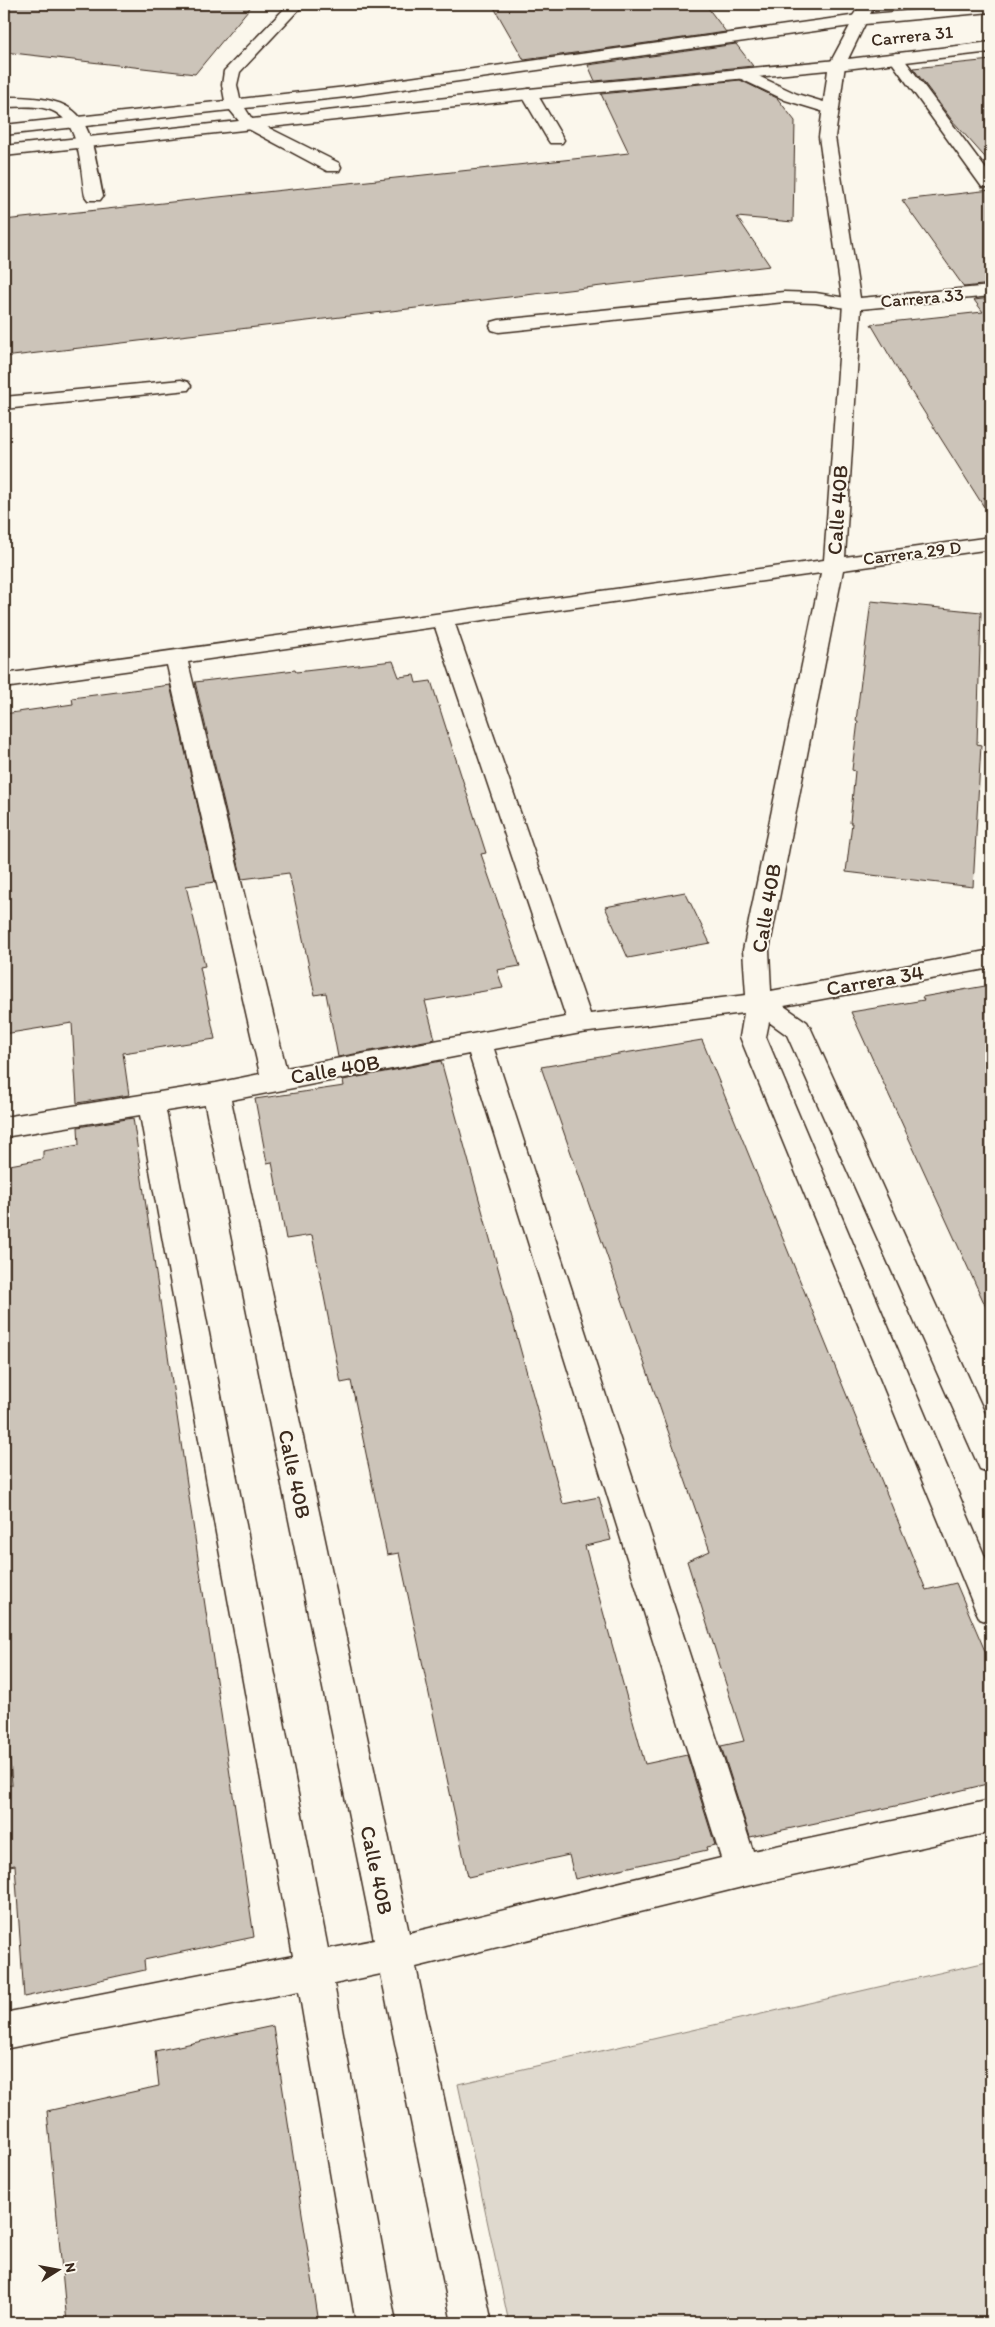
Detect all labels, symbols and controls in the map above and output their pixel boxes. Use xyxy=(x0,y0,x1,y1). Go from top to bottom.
street label: Carrera 31 xyxy=(870,21,954,51)
street label: Carrera 33 xyxy=(879,283,965,313)
street label: Calle 40B xyxy=(821,464,853,556)
street label: Carrera 29 D xyxy=(862,536,962,570)
street label: Calle 40B xyxy=(746,861,786,955)
street label: Carrera 34 xyxy=(824,959,926,1001)
street label: Calle 40B xyxy=(288,1049,382,1089)
street label: Calle 40B xyxy=(273,1427,317,1521)
street label: Calle 40B xyxy=(355,1823,399,1917)
north arrow xyxy=(32,2244,82,2294)
text: N xyxy=(61,2261,80,2274)

